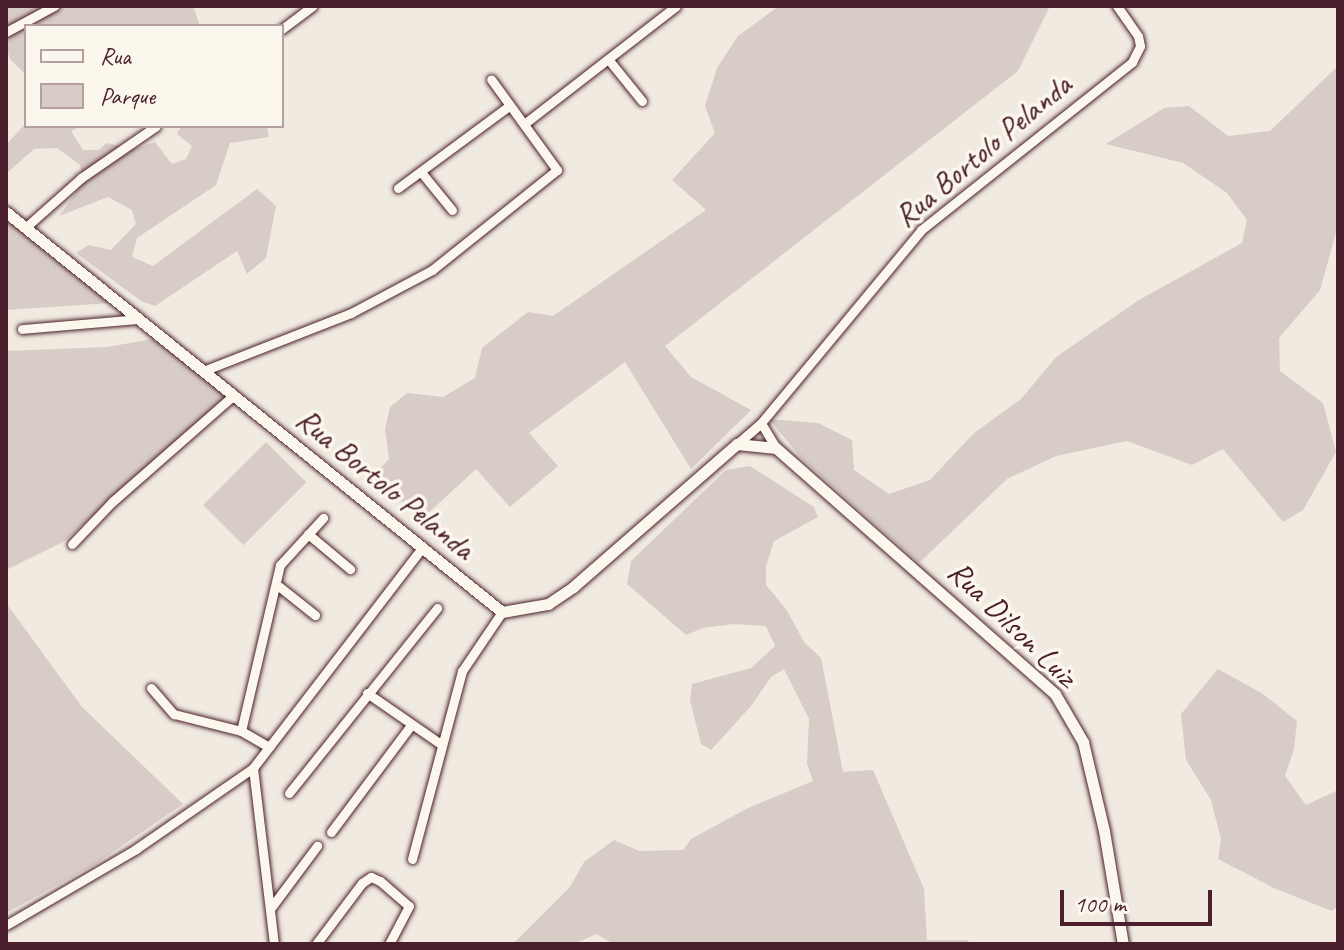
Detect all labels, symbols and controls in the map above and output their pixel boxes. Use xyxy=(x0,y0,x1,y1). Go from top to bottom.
legend xyxy=(24,24,284,128)
text: Rua xyxy=(100,41,131,71)
street label: Rua Bortolo Pelanda xyxy=(887,66,1079,236)
text: Parque xyxy=(100,81,155,111)
street label: Rua Bortolo Pelanda xyxy=(288,401,482,567)
street label: Rua Dilson Luiz xyxy=(940,553,1084,695)
scale bar xyxy=(1064,874,1216,924)
text: 100 m xyxy=(1074,889,1126,919)

